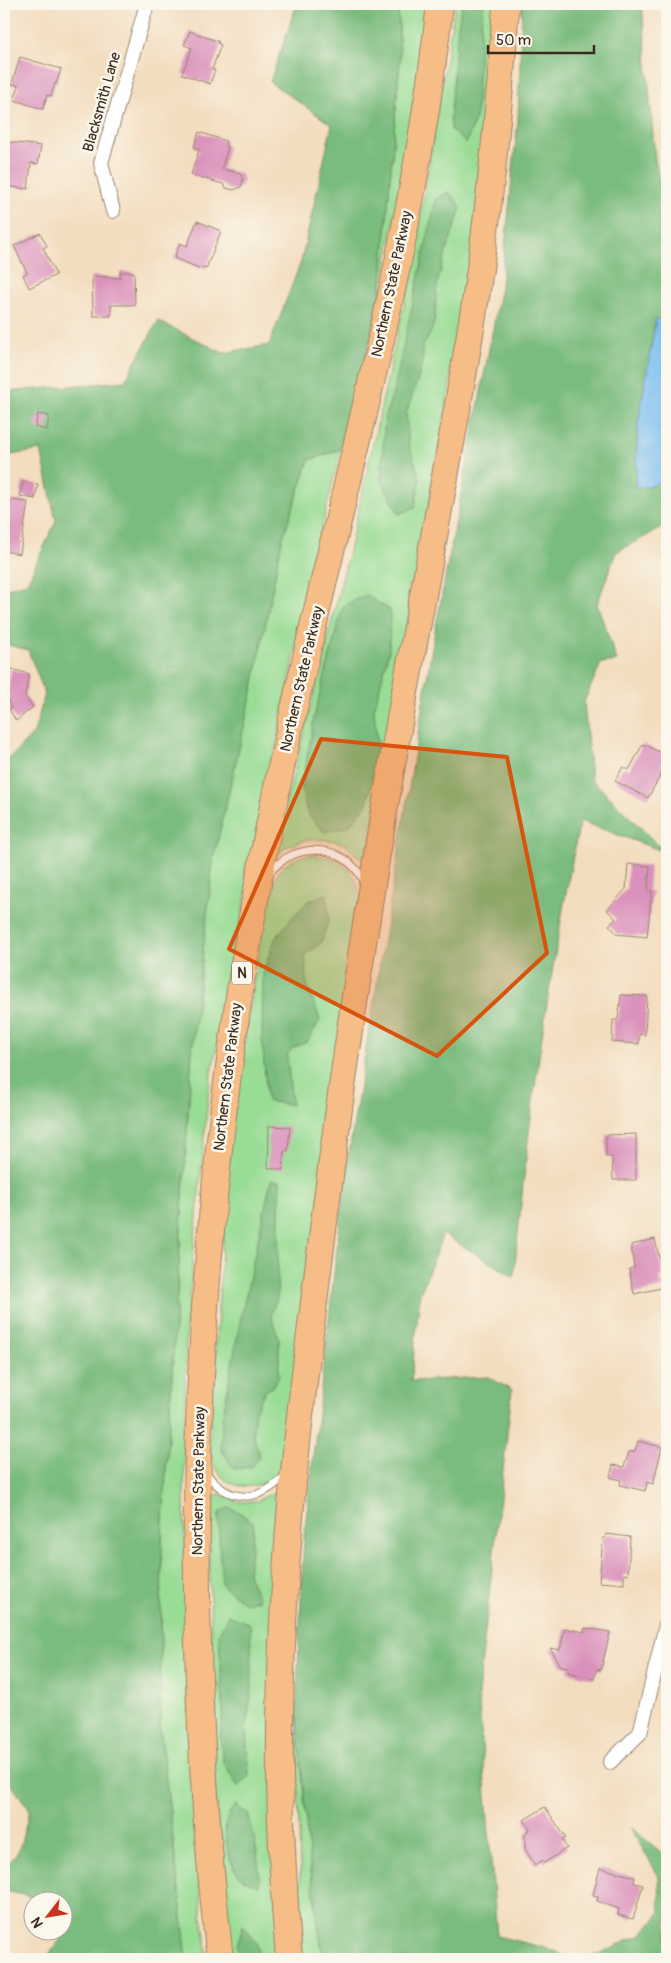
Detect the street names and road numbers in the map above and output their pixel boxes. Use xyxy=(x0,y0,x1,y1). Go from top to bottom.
street label: Blacksmith Lane xyxy=(79,49,125,154)
street label: Northern State Parkway xyxy=(367,209,417,359)
street label: Northern State Parkway xyxy=(276,604,328,754)
road number: N xyxy=(232,961,252,984)
street label: Northern State Parkway xyxy=(209,1001,247,1152)
street label: Northern State Parkway xyxy=(188,1406,210,1556)

